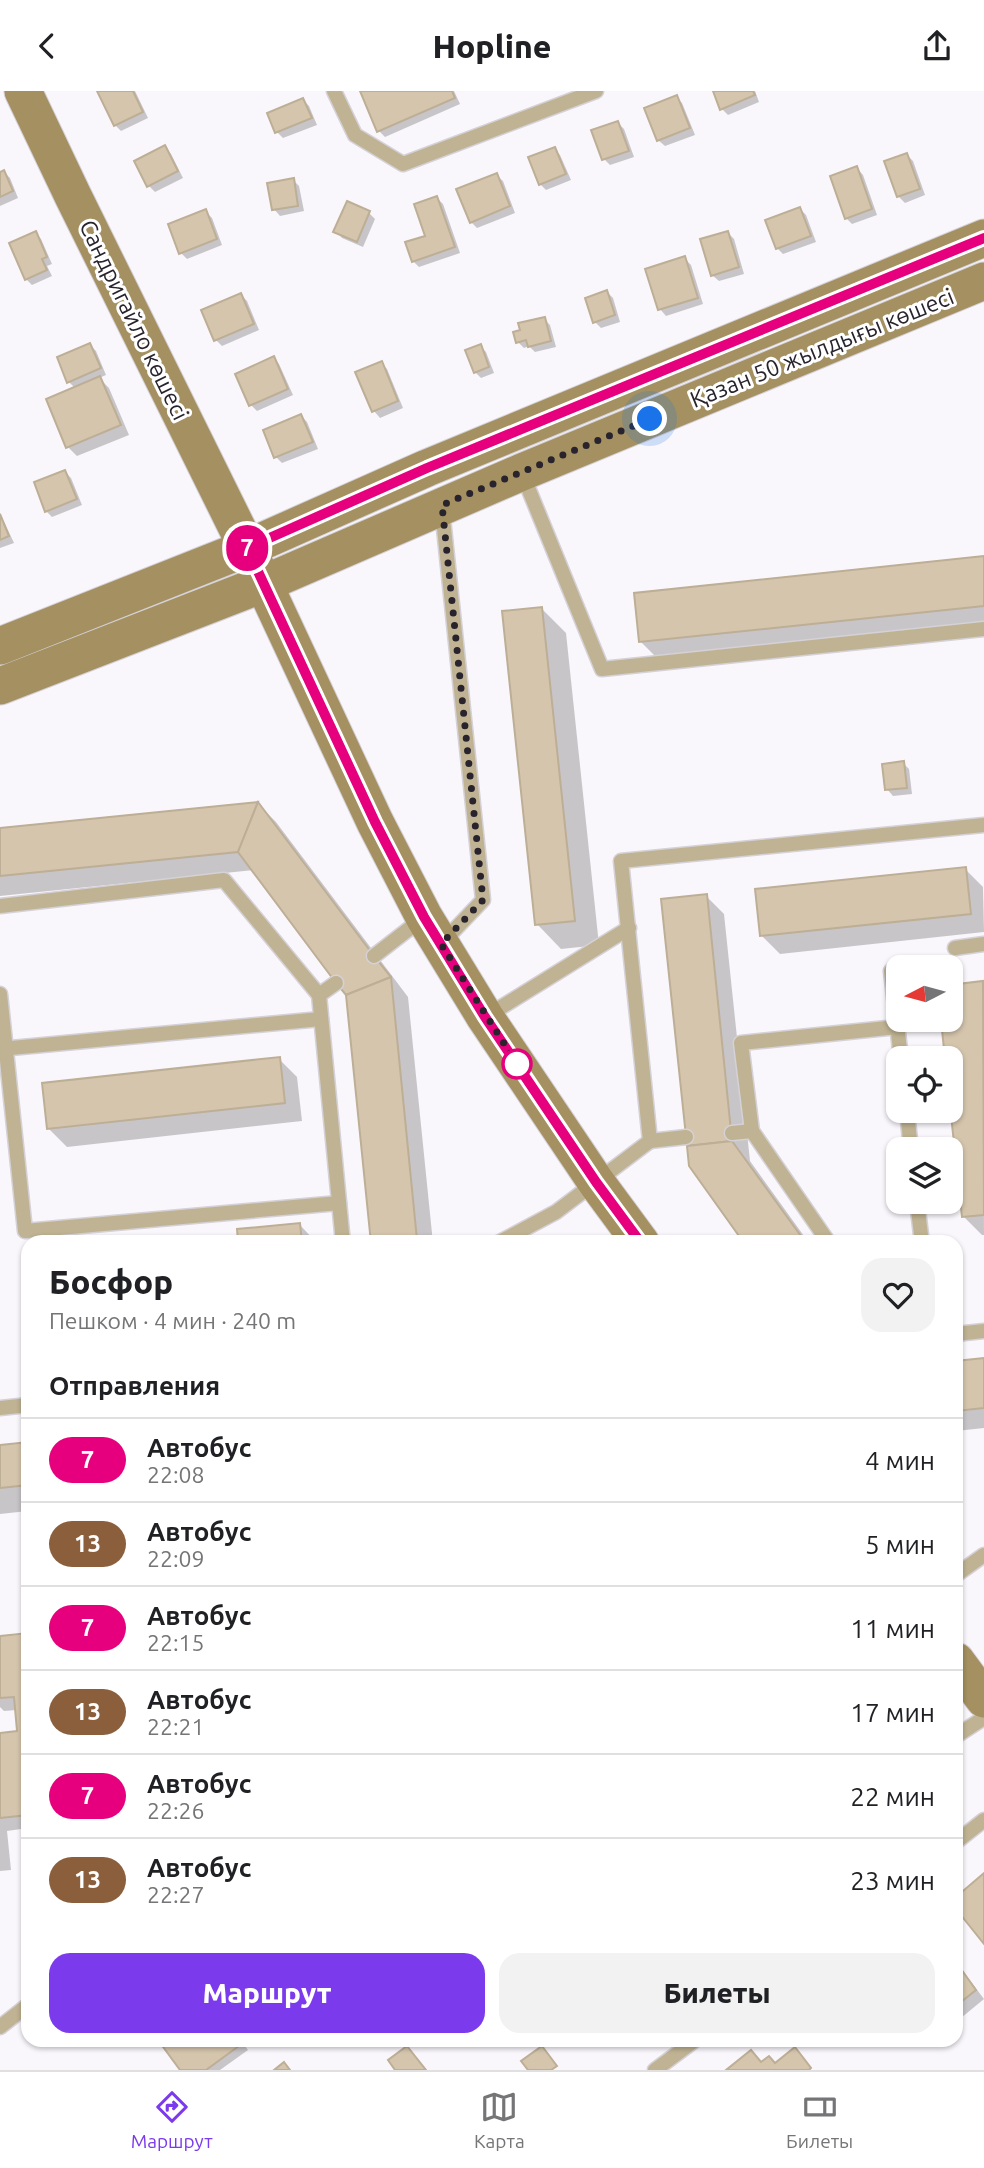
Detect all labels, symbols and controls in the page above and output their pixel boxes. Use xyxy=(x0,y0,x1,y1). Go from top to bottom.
icon: back xyxy=(28,27,66,65)
icon: share xyxy=(918,27,956,65)
text: Hopline xyxy=(432,28,552,64)
street label: Сандригайло көшесі xyxy=(75,216,194,424)
street label: Қазан 50 жылдығы көшесі xyxy=(686,283,957,412)
your location xyxy=(632,401,667,436)
line badge: 7 xyxy=(224,525,270,571)
text: 7 xyxy=(240,534,254,561)
north arrow xyxy=(886,955,962,1033)
map controls xyxy=(886,955,963,1214)
button: locate xyxy=(886,1046,963,1123)
unlabelled marker xyxy=(502,1049,532,1079)
button: layers xyxy=(886,1137,963,1214)
button: heart xyxy=(861,1258,935,1332)
text: Босфор xyxy=(49,1263,173,1300)
text: Пешком · 4 мин · 240 m xyxy=(49,1308,296,1333)
text: Отправления xyxy=(49,1371,220,1400)
text: Автобус xyxy=(147,1433,251,1462)
text: 7 xyxy=(81,1446,94,1473)
text: 4 мин xyxy=(865,1446,935,1475)
text: 22:08 xyxy=(147,1462,205,1487)
text: Автобус xyxy=(147,1517,251,1546)
text: 13 xyxy=(74,1530,101,1557)
text: 5 мин xyxy=(865,1530,935,1559)
text: 22:09 xyxy=(147,1546,205,1571)
text: Автобус xyxy=(147,1601,251,1630)
text: 7 xyxy=(81,1614,94,1641)
text: 11 мин xyxy=(850,1614,935,1643)
text: 22:15 xyxy=(147,1630,205,1655)
text: Автобус xyxy=(147,1685,251,1714)
text: 13 xyxy=(74,1698,101,1725)
text: 17 мин xyxy=(850,1698,935,1727)
text: 22:21 xyxy=(147,1714,205,1739)
text: Автобус xyxy=(147,1769,251,1798)
text: 7 xyxy=(81,1782,94,1809)
text: 22 мин xyxy=(850,1782,935,1811)
text: 22:26 xyxy=(147,1798,205,1823)
text: Автобус xyxy=(147,1853,251,1882)
text: 13 xyxy=(74,1866,101,1893)
text: 23 мин xyxy=(850,1866,935,1895)
text: 22:27 xyxy=(147,1882,205,1907)
button: Маршрут xyxy=(49,1953,485,2033)
button: Билеты xyxy=(499,1953,935,2033)
tab: Маршрут xyxy=(131,2088,213,2152)
tab: Карта xyxy=(474,2088,525,2152)
tab: Билеты xyxy=(786,2088,853,2152)

